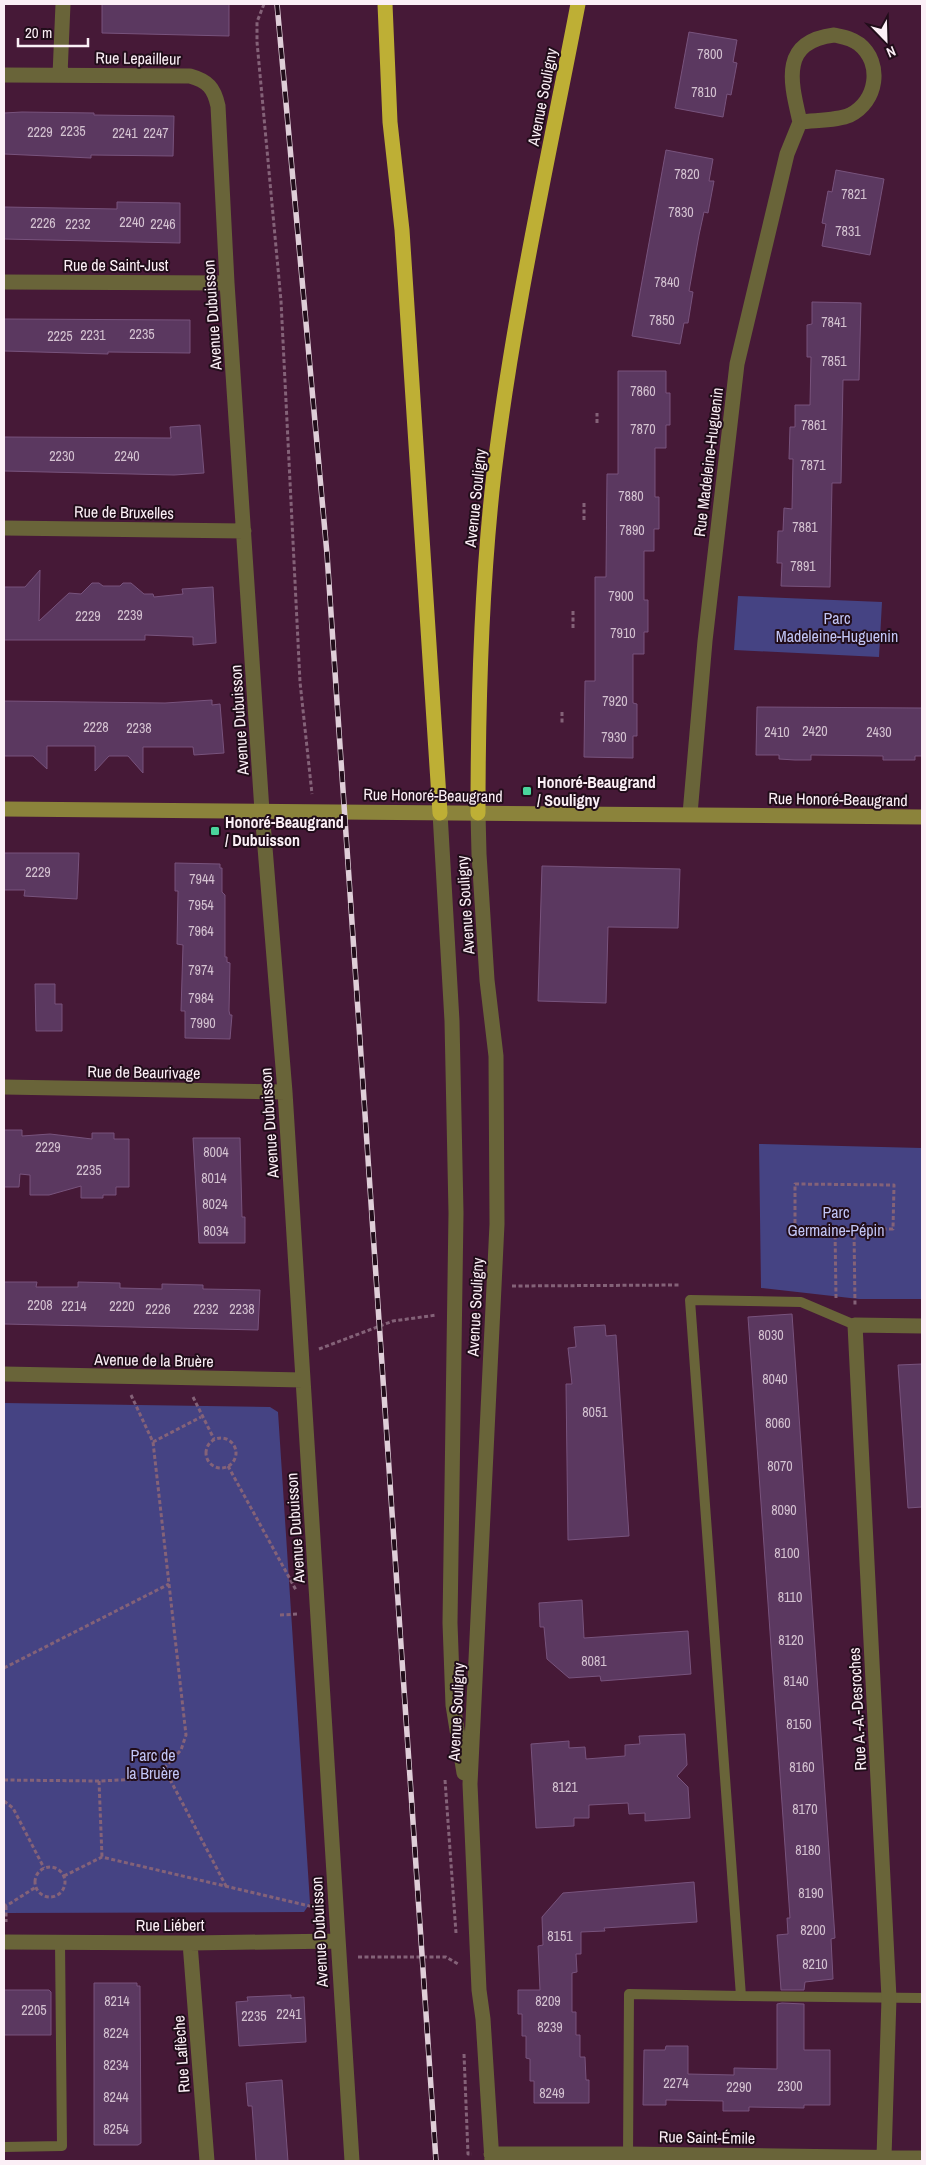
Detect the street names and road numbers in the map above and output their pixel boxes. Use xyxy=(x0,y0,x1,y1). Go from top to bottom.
street label: Rue Lepailleur xyxy=(95,46,181,70)
street label: Avenue Souligny xyxy=(522,46,562,149)
street label: Rue de Saint-Just xyxy=(63,254,169,276)
street label: Avenue Dubuisson xyxy=(197,259,227,372)
street label: Rue Madeleine-Huguenin xyxy=(688,386,728,538)
street label: Avenue Souligny xyxy=(459,447,491,549)
street label: Rue de Bruxelles xyxy=(74,500,174,524)
street label: Avenue Dubuisson xyxy=(224,664,254,777)
street label: Rue Honoré-Beaugrand xyxy=(363,783,503,807)
street label: Rue Honoré-Beaugrand xyxy=(768,787,908,811)
street label: Avenue Souligny xyxy=(451,854,479,956)
street label: Rue de Beaurivage xyxy=(87,1060,201,1084)
street label: Avenue Dubuisson xyxy=(254,1067,284,1180)
street label: Avenue Souligny xyxy=(461,1257,489,1358)
street label: Avenue de la Bruère xyxy=(93,1348,214,1372)
street label: Avenue Dubuisson xyxy=(280,1472,310,1585)
street label: Rue A.-A.-Desroches xyxy=(843,1647,871,1771)
street label: Avenue Souligny xyxy=(442,1662,470,1763)
street label: Avenue Dubuisson xyxy=(305,1876,333,1989)
street label: Rue Liébert xyxy=(136,1914,205,1936)
street label: Rue Laflèche xyxy=(167,2015,195,2093)
street label: Rue Saint-Émile xyxy=(659,2125,755,2149)

